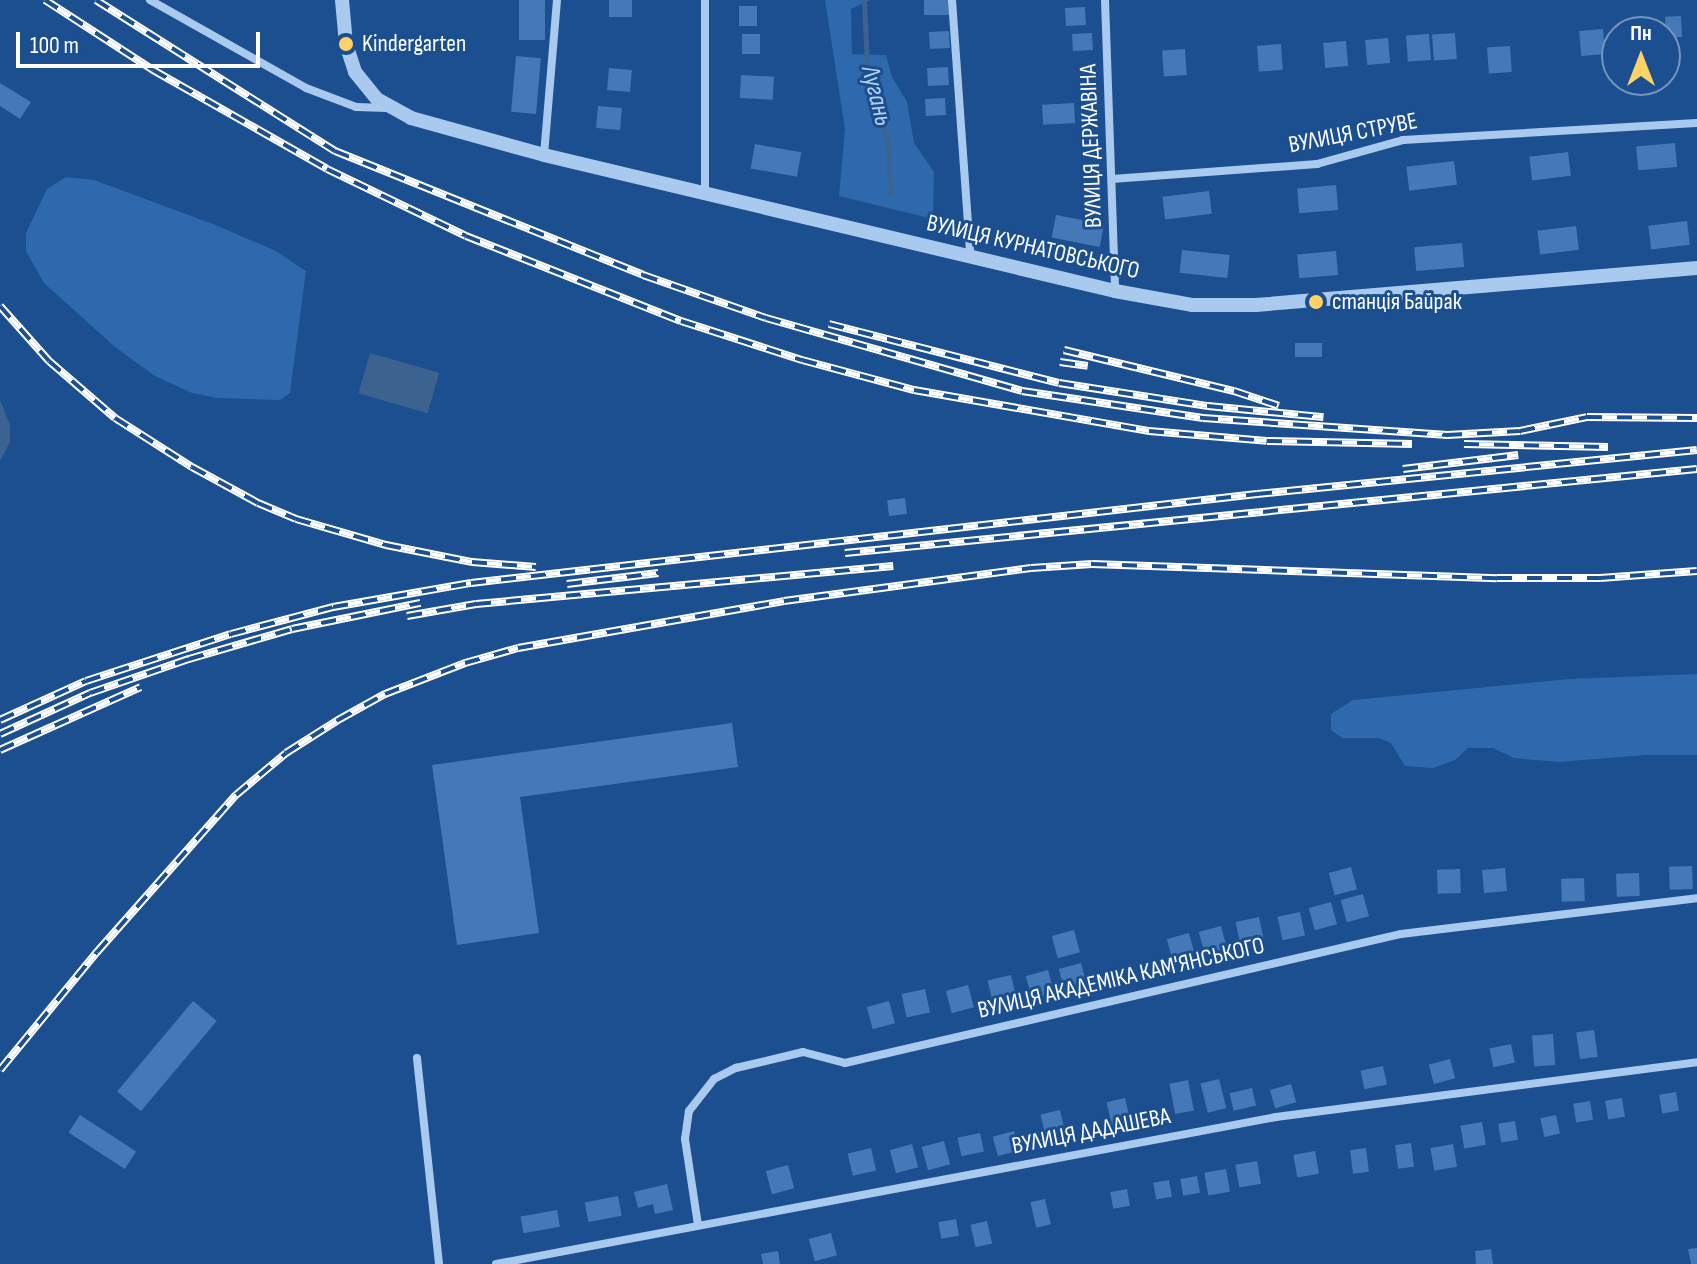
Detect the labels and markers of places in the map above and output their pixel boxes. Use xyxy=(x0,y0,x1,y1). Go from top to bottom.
place label: Kindergarten xyxy=(362,30,466,58)
marker: Kindergarten xyxy=(337,35,355,53)
place label: станція Байрак xyxy=(1332,288,1462,316)
marker: станція Байрак xyxy=(1307,293,1325,311)

